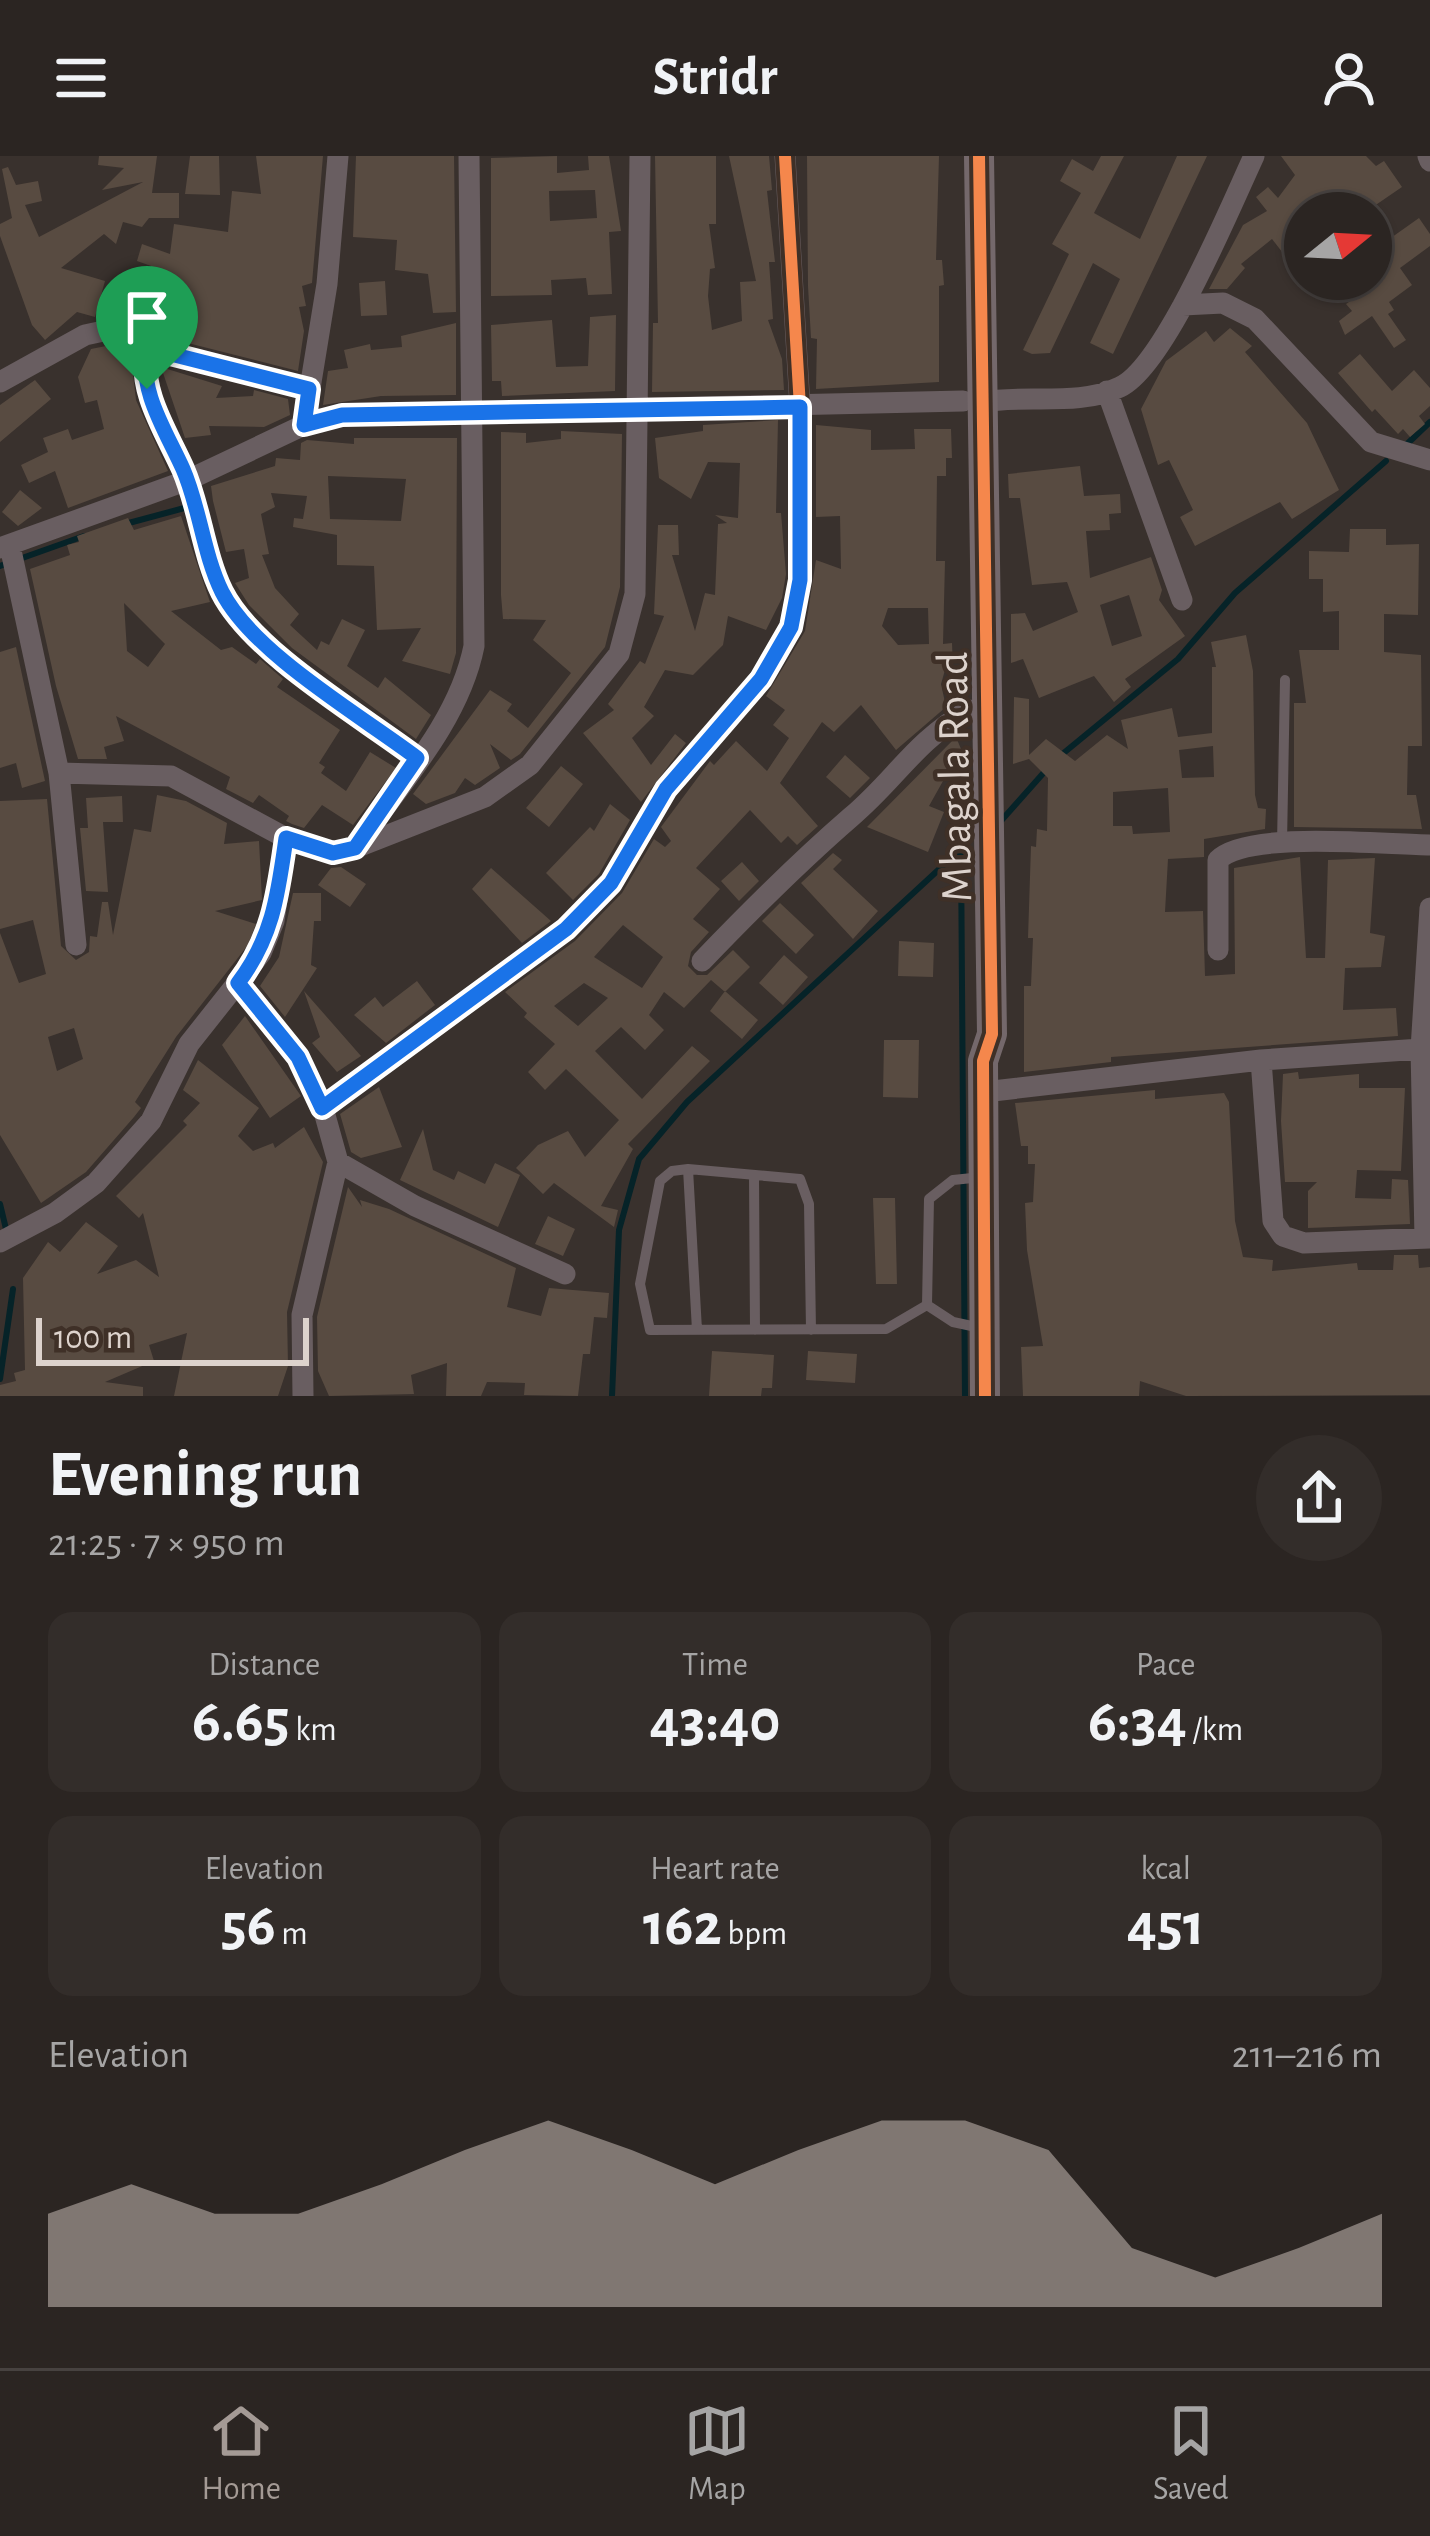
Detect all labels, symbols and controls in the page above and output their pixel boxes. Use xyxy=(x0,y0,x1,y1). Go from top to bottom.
icon: menu xyxy=(48,45,114,111)
icon: person xyxy=(1316,45,1382,111)
text: Stridr xyxy=(652,51,778,105)
north arrow xyxy=(1284,192,1392,300)
map controls xyxy=(1284,192,1392,300)
pin xyxy=(96,266,198,389)
icon: arrive xyxy=(114,284,180,350)
street label: Mbagala Road xyxy=(931,651,980,903)
scale bar xyxy=(36,1312,309,1365)
text: 100 m xyxy=(54,1322,132,1355)
button: share xyxy=(1256,1435,1382,1561)
text: Evening run xyxy=(48,1442,362,1508)
text: 21:25 · 7 × 950 m xyxy=(48,1524,285,1563)
text: Distance xyxy=(208,1649,320,1682)
text: Time xyxy=(682,1649,748,1682)
text: Pace xyxy=(1136,1649,1195,1682)
text: 6.65 xyxy=(192,1692,290,1752)
text: 43:40 xyxy=(649,1692,781,1752)
text: 6:34 xyxy=(1088,1692,1187,1752)
text: km xyxy=(290,1714,337,1747)
text: /km xyxy=(1187,1714,1243,1747)
text: Elevation xyxy=(205,1853,324,1886)
text: Heart rate xyxy=(650,1853,780,1886)
text: kcal xyxy=(1141,1853,1191,1886)
text: 56 xyxy=(221,1896,276,1956)
text: 162 xyxy=(643,1896,722,1956)
text: 451 xyxy=(1127,1896,1205,1956)
text: m xyxy=(276,1918,308,1951)
text: bpm xyxy=(722,1918,787,1951)
text: Elevation xyxy=(48,2036,189,2075)
text: 211–216 m xyxy=(1232,2036,1382,2075)
tab: Home xyxy=(202,2398,281,2510)
tab: Map xyxy=(684,2398,750,2510)
tab: Saved xyxy=(1153,2398,1228,2510)

